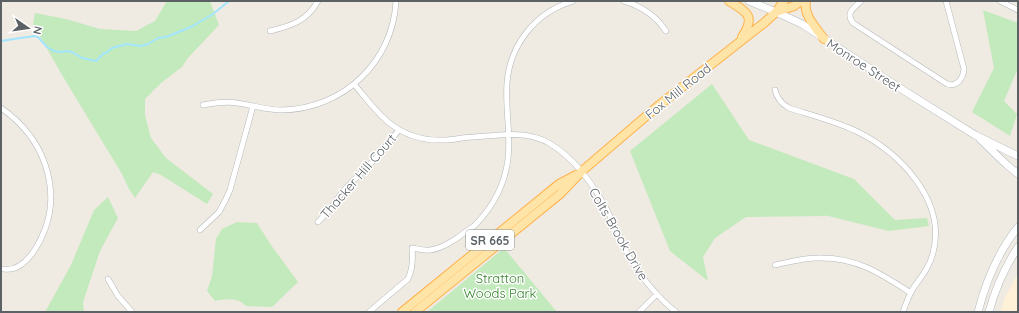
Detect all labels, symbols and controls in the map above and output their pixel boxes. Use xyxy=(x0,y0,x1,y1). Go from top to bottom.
north arrow xyxy=(8,8,48,48)
text: N xyxy=(30,25,45,36)
street label: Monroe Street xyxy=(824,35,904,95)
street label: Fox Mill Road xyxy=(642,60,714,122)
street label: Thacker Hill Court xyxy=(317,130,399,222)
street label: Colts Brook Drive xyxy=(586,185,652,283)
road number: SR 665 xyxy=(466,230,514,250)
park label: Stratton Woods Park xyxy=(463,270,537,301)

